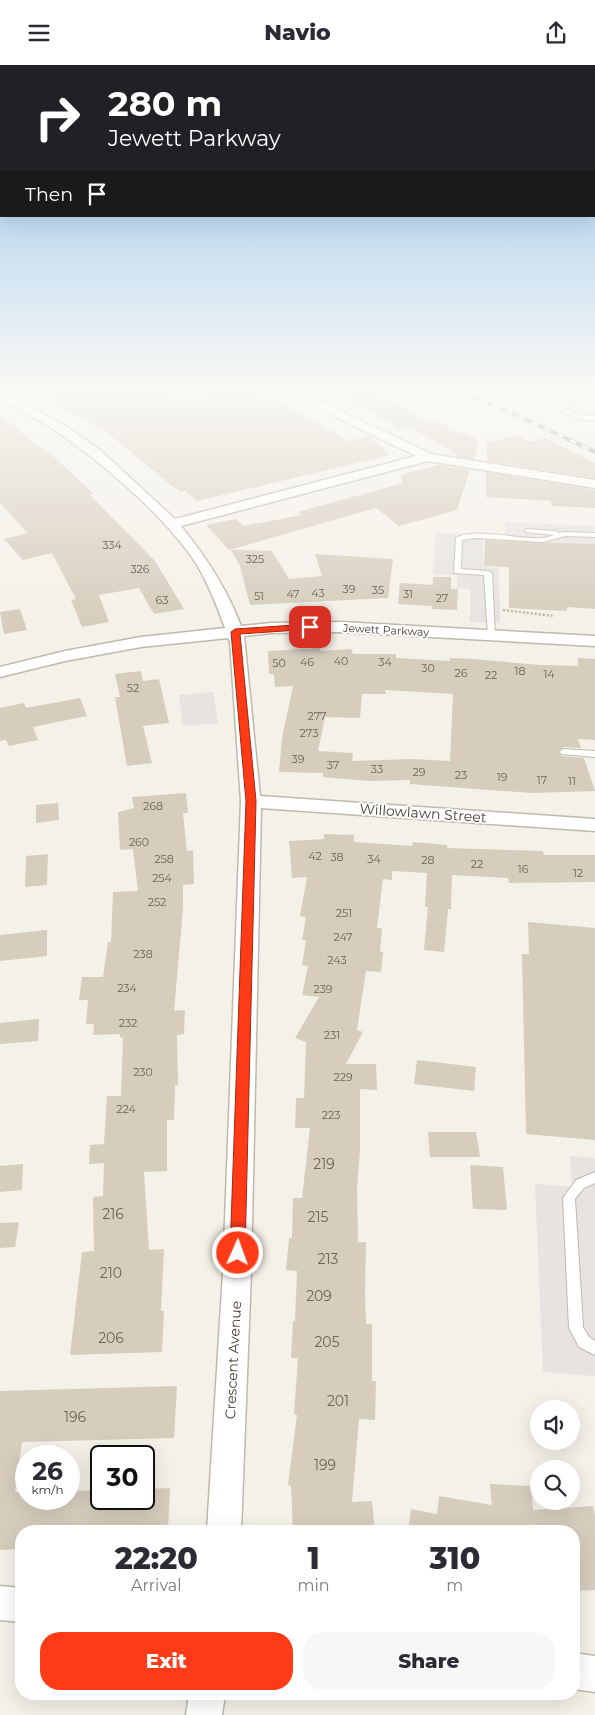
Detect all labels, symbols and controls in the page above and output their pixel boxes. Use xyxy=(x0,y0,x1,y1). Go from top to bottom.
icon: menu xyxy=(25,19,53,47)
text: Navio xyxy=(264,19,331,46)
icon: share xyxy=(542,19,570,47)
text: 280 m xyxy=(108,82,222,125)
icon: right xyxy=(25,85,90,150)
text: Jewett Parkway xyxy=(108,125,281,152)
icon: arrive xyxy=(83,180,111,208)
text: Then xyxy=(25,183,73,206)
house number: 334 xyxy=(102,538,123,552)
house number: 325 xyxy=(246,552,264,566)
house number: 326 xyxy=(130,562,150,576)
house number: 39 xyxy=(343,582,356,596)
house number: 35 xyxy=(372,583,384,597)
house number: 43 xyxy=(311,586,325,600)
house number: 47 xyxy=(286,587,300,601)
house number: 31 xyxy=(403,587,413,601)
house number: 51 xyxy=(254,589,264,603)
house number: 27 xyxy=(436,591,448,605)
house number: 63 xyxy=(156,593,168,607)
pin xyxy=(289,606,331,648)
icon: arrive xyxy=(296,613,324,641)
street label: Jewett Parkway xyxy=(342,621,430,639)
house number: 40 xyxy=(334,654,348,668)
house number: 46 xyxy=(300,655,314,669)
house number: 34 xyxy=(378,655,392,669)
house number: 50 xyxy=(272,656,286,670)
house number: 30 xyxy=(421,661,435,675)
house number: 18 xyxy=(515,664,526,678)
house number: 26 xyxy=(455,666,468,680)
house number: 14 xyxy=(543,667,555,681)
house number: 22 xyxy=(485,668,497,682)
house number: 52 xyxy=(127,681,139,695)
house number: 277 xyxy=(307,709,327,723)
house number: 273 xyxy=(300,726,318,740)
house number: 39 xyxy=(292,752,305,766)
house number: 37 xyxy=(327,758,339,772)
house number: 33 xyxy=(371,762,383,776)
house number: 29 xyxy=(413,765,426,779)
house number: 23 xyxy=(455,768,467,782)
house number: 19 xyxy=(497,770,508,784)
house number: 17 xyxy=(537,773,547,787)
house number: 11 xyxy=(568,774,576,788)
house number: 268 xyxy=(143,799,163,813)
street label: Willowlawn Street xyxy=(359,800,487,826)
house number: 260 xyxy=(129,835,149,849)
house number: 42 xyxy=(308,849,322,863)
house number: 38 xyxy=(330,850,344,864)
house number: 258 xyxy=(154,852,174,866)
house number: 34 xyxy=(367,852,381,866)
house number: 28 xyxy=(421,853,435,867)
house number: 22 xyxy=(471,857,483,871)
house number: 16 xyxy=(518,862,529,876)
house number: 12 xyxy=(573,866,583,880)
house number: 254 xyxy=(152,871,173,885)
house number: 252 xyxy=(148,895,166,909)
house number: 251 xyxy=(336,906,352,920)
house number: 247 xyxy=(333,930,353,944)
house number: 238 xyxy=(133,947,153,961)
house number: 243 xyxy=(327,953,347,967)
house number: 234 xyxy=(117,981,138,995)
house number: 239 xyxy=(313,982,333,996)
house number: 232 xyxy=(119,1016,137,1030)
house number: 231 xyxy=(324,1028,340,1042)
house number: 230 xyxy=(133,1065,153,1079)
house number: 229 xyxy=(333,1070,353,1084)
house number: 224 xyxy=(116,1102,136,1116)
house number: 223 xyxy=(322,1108,340,1122)
house number: 219 xyxy=(313,1155,335,1173)
house number: 216 xyxy=(102,1205,124,1223)
house number: 215 xyxy=(308,1208,329,1226)
position arrow xyxy=(211,1226,263,1278)
house number: 213 xyxy=(318,1250,339,1268)
house number: 210 xyxy=(100,1264,122,1282)
house number: 209 xyxy=(306,1287,332,1305)
street label: Crescent Avenue xyxy=(221,1300,245,1420)
house number: 206 xyxy=(98,1329,124,1347)
house number: 205 xyxy=(314,1333,340,1351)
house number: 201 xyxy=(327,1392,349,1410)
map controls xyxy=(530,1400,580,1510)
button: sound xyxy=(530,1400,580,1450)
house number: 196 xyxy=(64,1408,87,1426)
speed limit sign: 30 xyxy=(90,1445,155,1510)
text: 26 xyxy=(32,1456,63,1486)
house number: 199 xyxy=(314,1456,336,1474)
button: search xyxy=(530,1460,580,1510)
text: km/h xyxy=(31,1482,64,1497)
text: 22:20 xyxy=(115,1540,198,1577)
text: 1 xyxy=(307,1540,320,1577)
text: 310 xyxy=(429,1540,480,1577)
text: Arrival xyxy=(131,1576,181,1595)
text: min xyxy=(298,1576,330,1595)
text: m xyxy=(446,1576,463,1595)
button: Exit xyxy=(40,1632,293,1690)
button: Share xyxy=(303,1632,555,1690)

